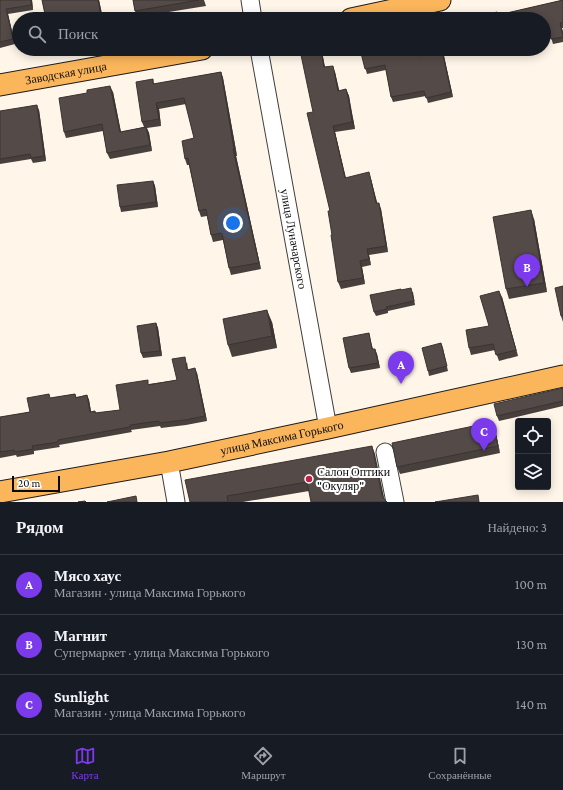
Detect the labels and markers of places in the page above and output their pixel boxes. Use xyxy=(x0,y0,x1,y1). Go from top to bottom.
pin: B xyxy=(514,254,540,287)
pin: A xyxy=(388,351,414,384)
pin: C xyxy=(471,418,497,451)
place label: Салон Оптики "Окуляр" xyxy=(317,465,391,493)
marker: Салон Оптики "Окуляр" xyxy=(304,474,314,484)

